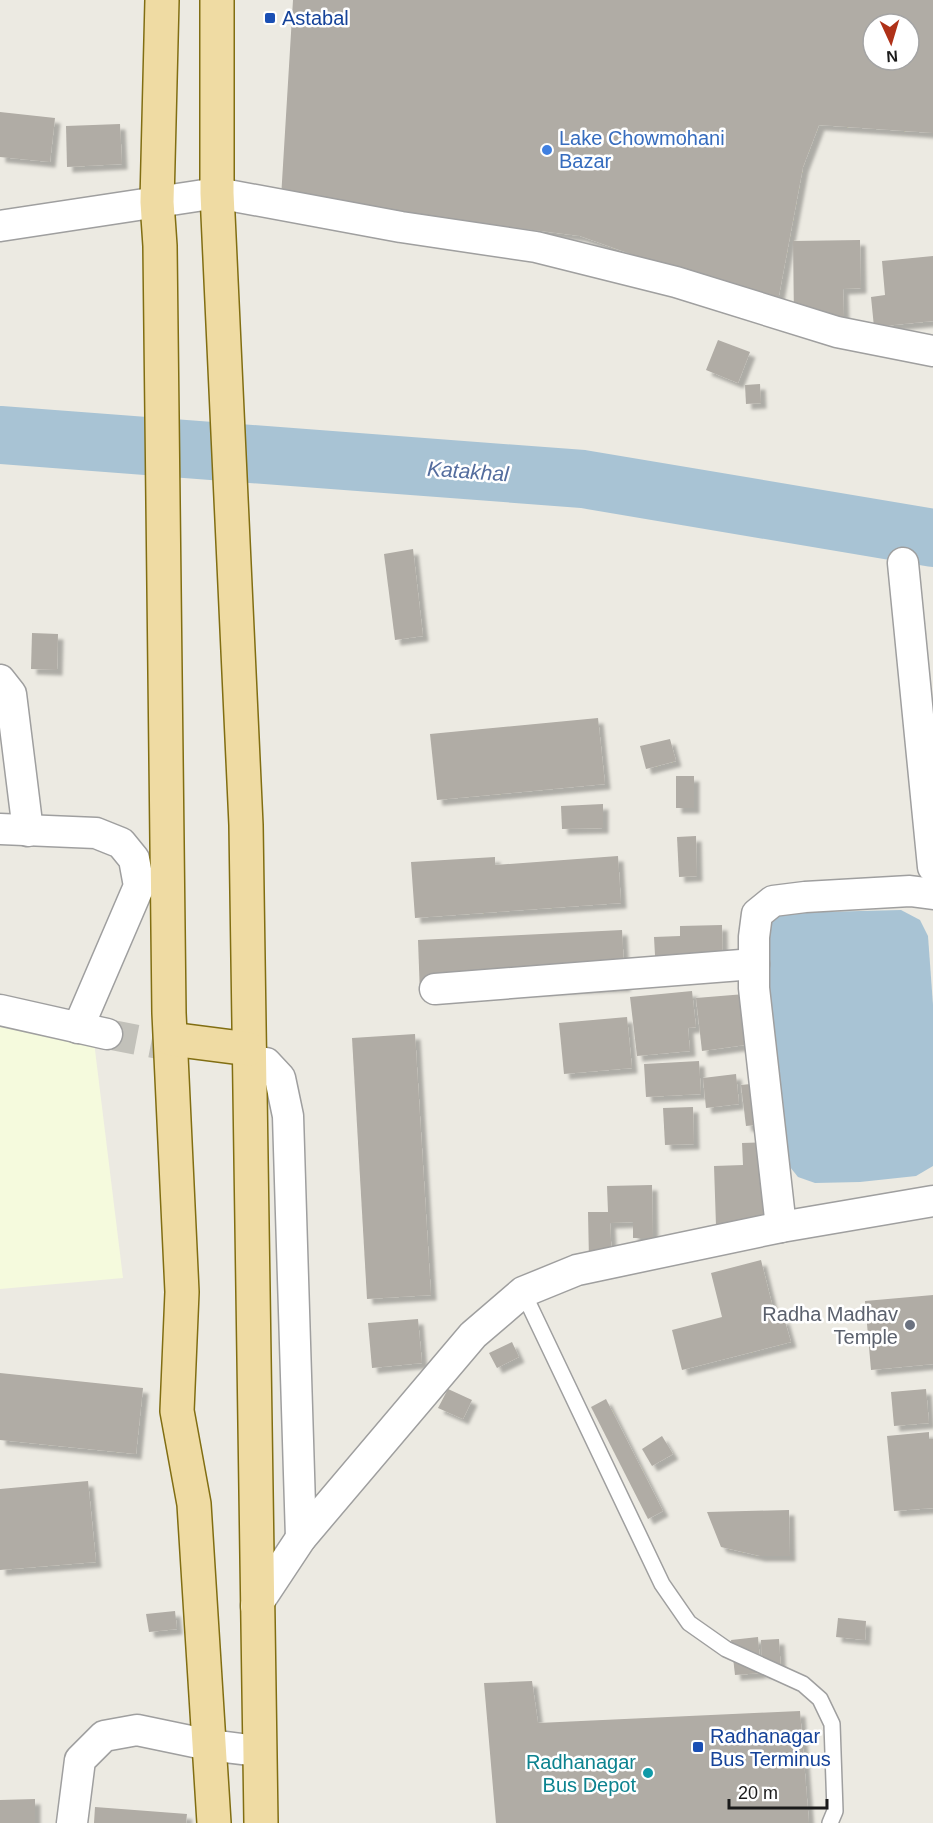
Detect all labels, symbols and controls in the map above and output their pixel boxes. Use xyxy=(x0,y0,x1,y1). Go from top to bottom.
place label: Astabal xyxy=(282,7,349,29)
marker: Astabal xyxy=(263,11,277,25)
north arrow xyxy=(861,12,921,72)
text: N xyxy=(886,48,898,65)
place label: Lake Chowmohani Bazar xyxy=(559,127,725,172)
marker: Lake Chowmohani Bazar xyxy=(540,143,554,157)
water label: Katakhal xyxy=(426,457,511,485)
place label: Radha Madhav Temple xyxy=(762,1303,898,1348)
marker: Radha Madhav Temple xyxy=(903,1318,917,1332)
place label: Radhanagar Bus Terminus xyxy=(710,1725,831,1770)
marker: Radhanagar Bus Terminus xyxy=(691,1740,705,1754)
place label: Radhanagar Bus Depot xyxy=(526,1751,636,1796)
marker: Radhanagar Bus Depot xyxy=(641,1766,655,1780)
scale bar xyxy=(729,1772,826,1810)
text: 20 m xyxy=(738,1783,778,1803)

